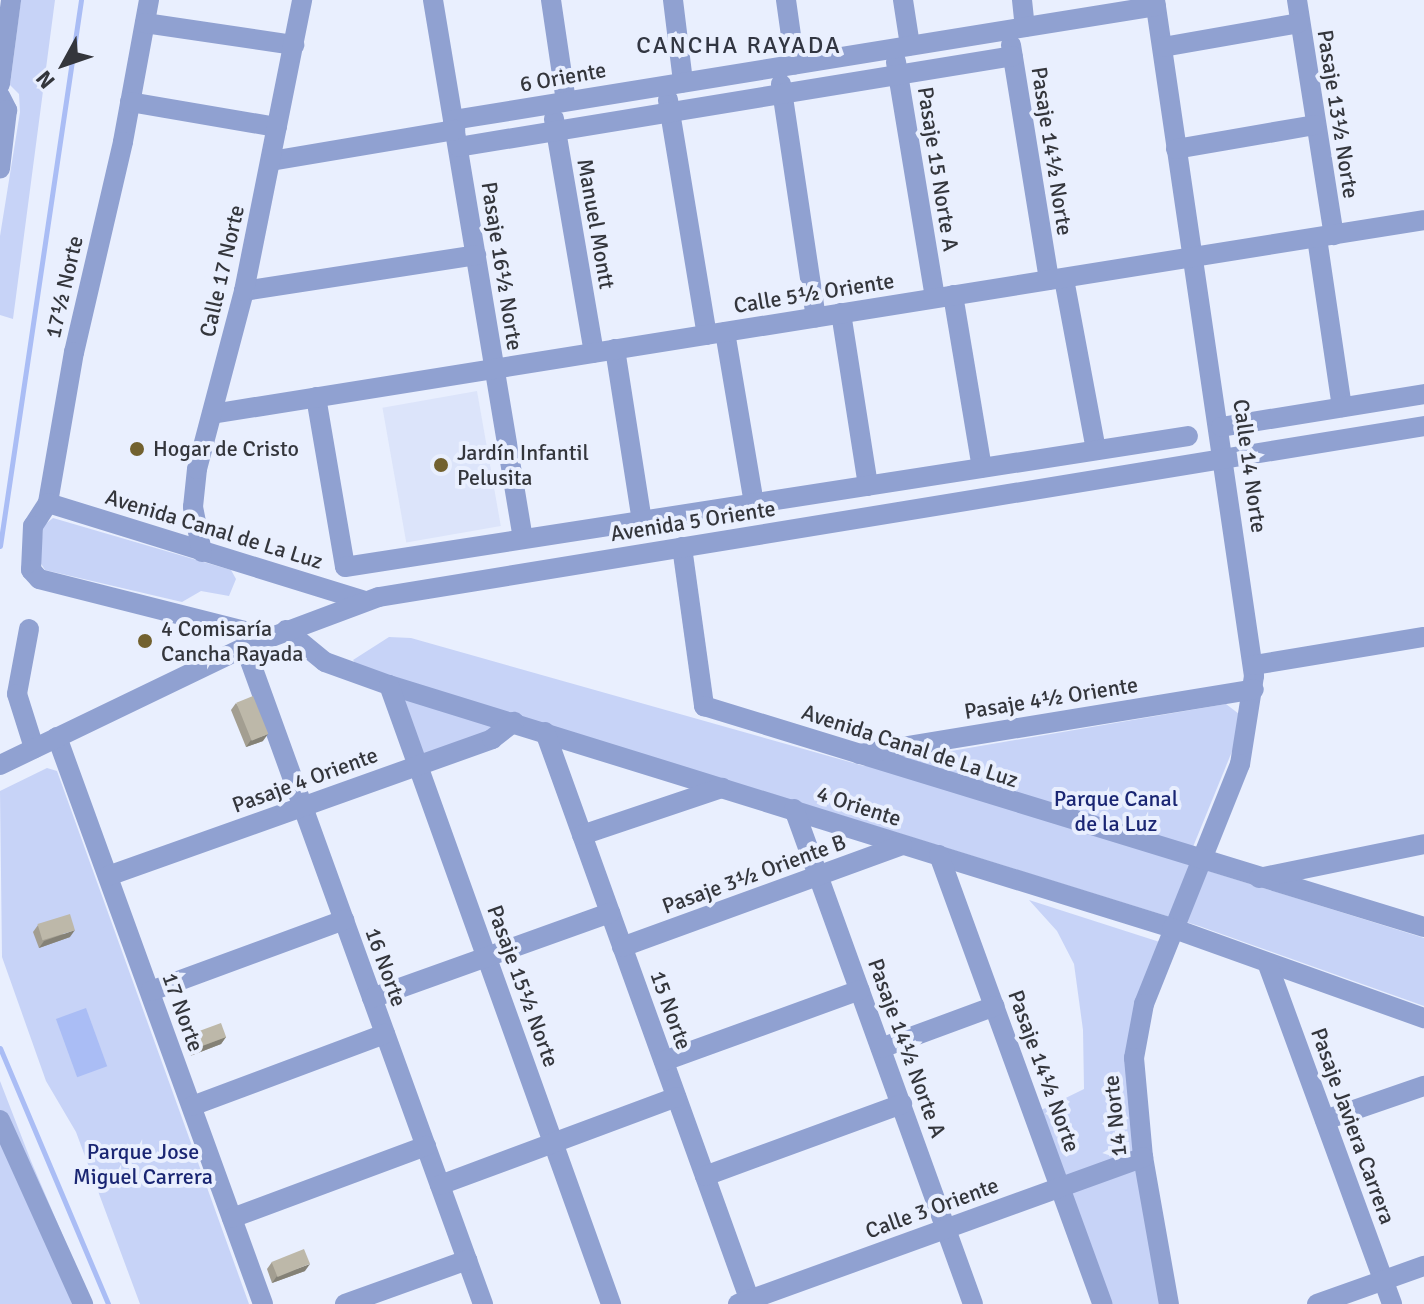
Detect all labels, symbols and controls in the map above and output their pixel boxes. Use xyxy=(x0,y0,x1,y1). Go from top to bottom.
north arrow xyxy=(24,24,104,104)
street label: Pasaje 13½ Norte xyxy=(1312,28,1364,200)
district label: CANCHA RAYADA xyxy=(636,32,842,60)
street label: 6 Oriente xyxy=(518,56,608,98)
text: N xyxy=(30,65,60,94)
street label: Pasaje 14½ Norte xyxy=(1026,65,1078,237)
street label: Pasaje 15 Norte A xyxy=(912,85,964,253)
street label: Manuel Montt xyxy=(572,157,620,291)
street label: Pasaje 16½ Norte xyxy=(476,180,528,352)
street label: Calle 17 Norte xyxy=(194,202,250,340)
street label: 17½ Norte xyxy=(39,233,89,341)
street label: Calle 5½ Oriente xyxy=(732,267,896,319)
street label: Calle 14 Norte xyxy=(1228,397,1272,535)
place label: Hogar de Cristo xyxy=(153,436,299,462)
place label: Jardín Infantil Pelusita xyxy=(457,439,589,490)
marker: Hogar de Cristo xyxy=(128,440,146,458)
marker: Jardín Infantil Pelusita xyxy=(432,456,450,474)
street label: Avenida Canal de La Luz xyxy=(102,483,326,575)
street label: Avenida 5 Oriente xyxy=(609,495,777,547)
place label: 4 Comisaría Cancha Rayada xyxy=(161,615,303,666)
marker: 4 Comisaría Cancha Rayada xyxy=(136,632,154,650)
street label: Pasaje 4½ Oriente xyxy=(962,671,1140,725)
street label: Avenida Canal de La Luz xyxy=(799,699,1021,793)
street label: Pasaje 4 Oriente xyxy=(229,741,381,819)
street label: 4 Oriente xyxy=(813,780,905,832)
park label: Parque Canal de la Luz xyxy=(1054,785,1178,836)
street label: Pasaje 3½ Oriente B xyxy=(659,828,849,920)
street label: Pasaje 15½ Norte xyxy=(481,901,565,1071)
street label: 16 Norte xyxy=(360,924,412,1010)
street label: Pasaje 14½ Norte A xyxy=(862,955,952,1141)
street label: 15 Norte xyxy=(645,967,697,1053)
street label: 17 Norte xyxy=(157,969,209,1055)
street label: Pasaje 14½ Norte xyxy=(1002,986,1086,1156)
street label: Pasaje Javiera Carrera xyxy=(1305,1024,1401,1228)
street label: 14 Norte xyxy=(1098,1074,1132,1158)
park label: Parque Jose Miguel Carrera xyxy=(73,1138,213,1190)
street label: Calle 3 Oriente xyxy=(862,1172,1002,1244)

